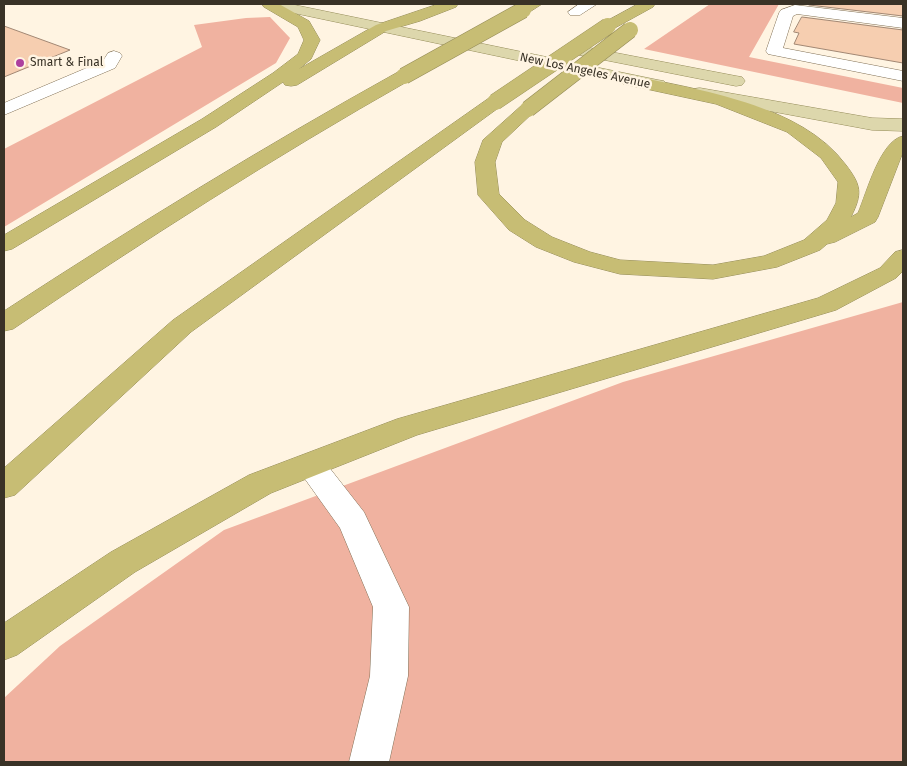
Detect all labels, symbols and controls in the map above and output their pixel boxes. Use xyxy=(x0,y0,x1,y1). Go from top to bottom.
street label: New Los Angeles Avenue xyxy=(518,50,652,92)
place label: Smart & Final xyxy=(30,56,103,70)
marker: Smart & Final xyxy=(14,57,26,69)

